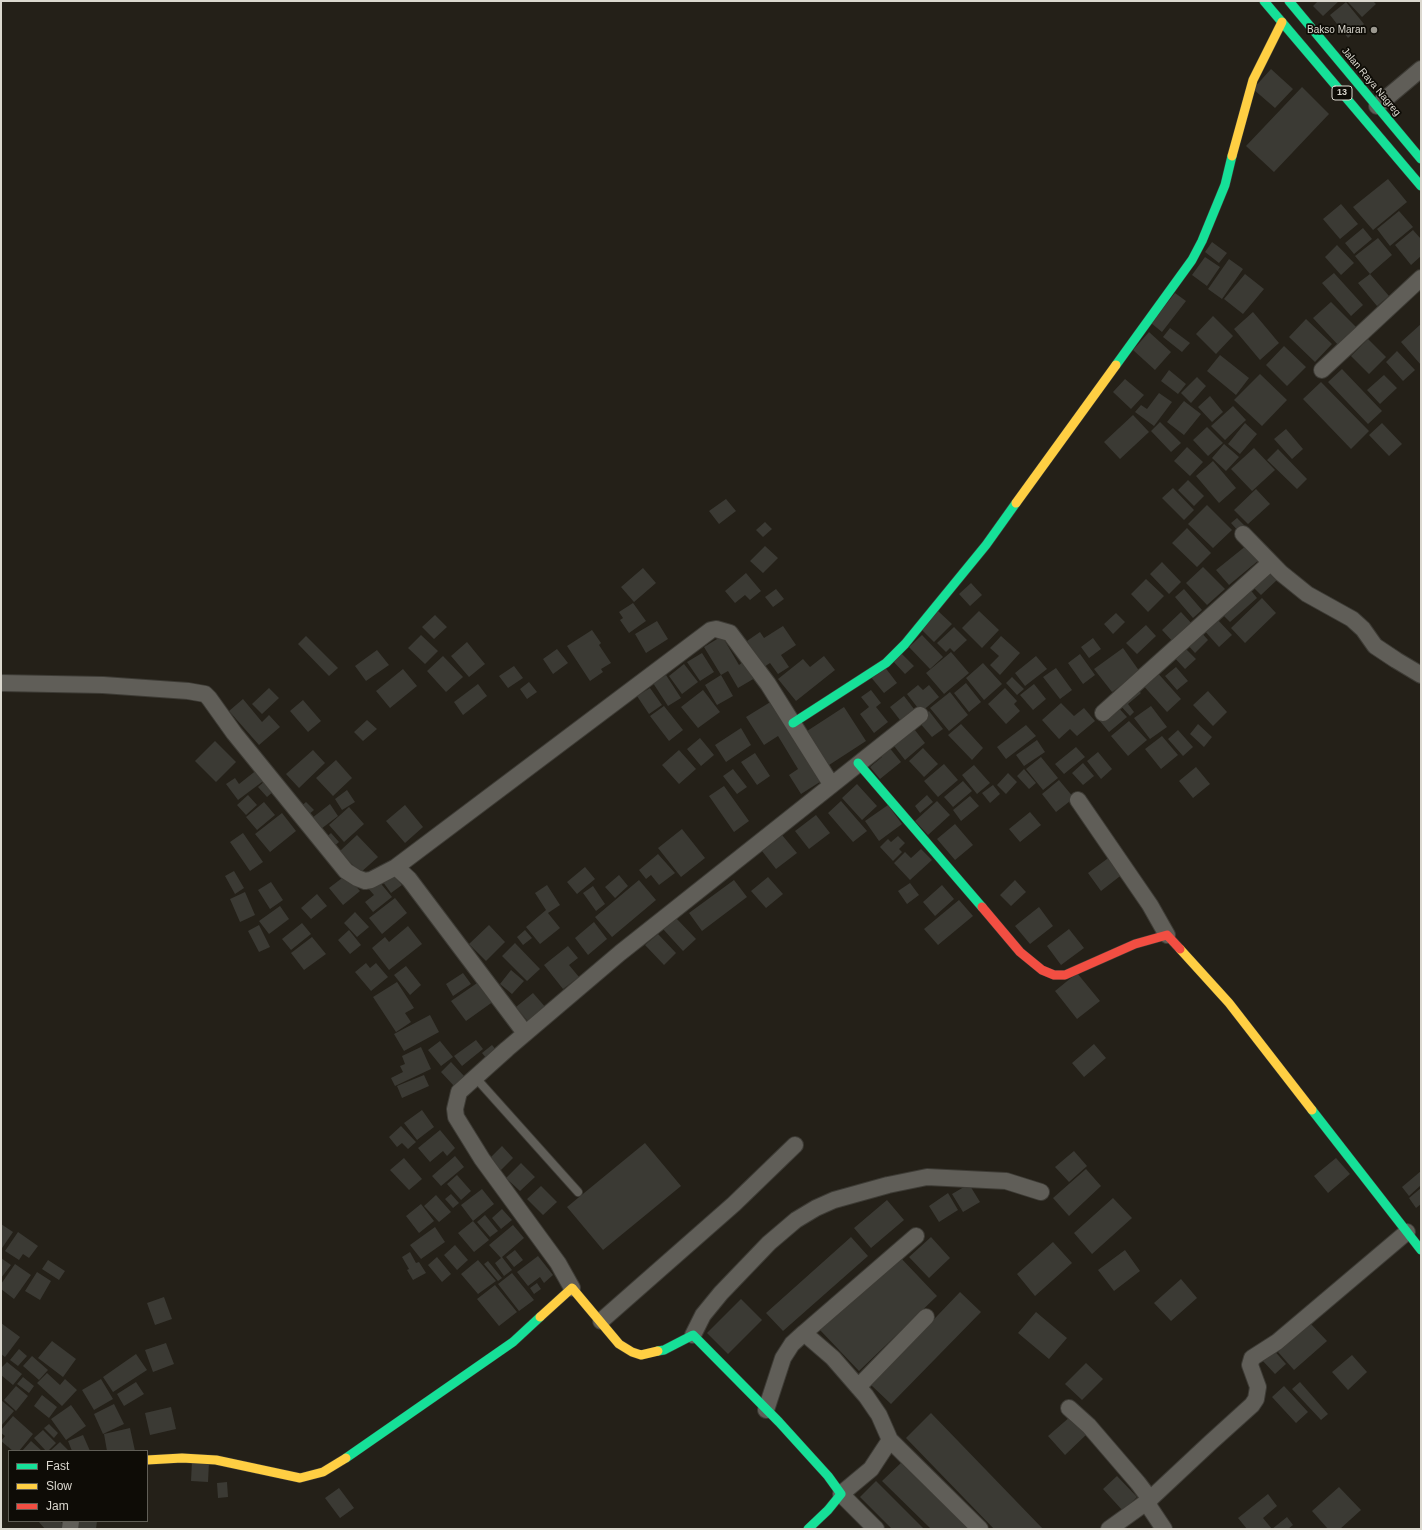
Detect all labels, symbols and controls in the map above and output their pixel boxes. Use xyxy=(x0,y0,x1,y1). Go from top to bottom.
place label: Bakso Maran xyxy=(1307,24,1366,36)
marker: Bakso Maran xyxy=(1369,25,1379,35)
street label: Jalan Raya Nagreg xyxy=(1339,45,1403,119)
road number: 13 xyxy=(1332,86,1352,100)
legend xyxy=(8,1450,148,1522)
text: Fast xyxy=(46,1459,69,1473)
text: Slow xyxy=(46,1479,72,1493)
text: Jam xyxy=(46,1499,69,1513)

